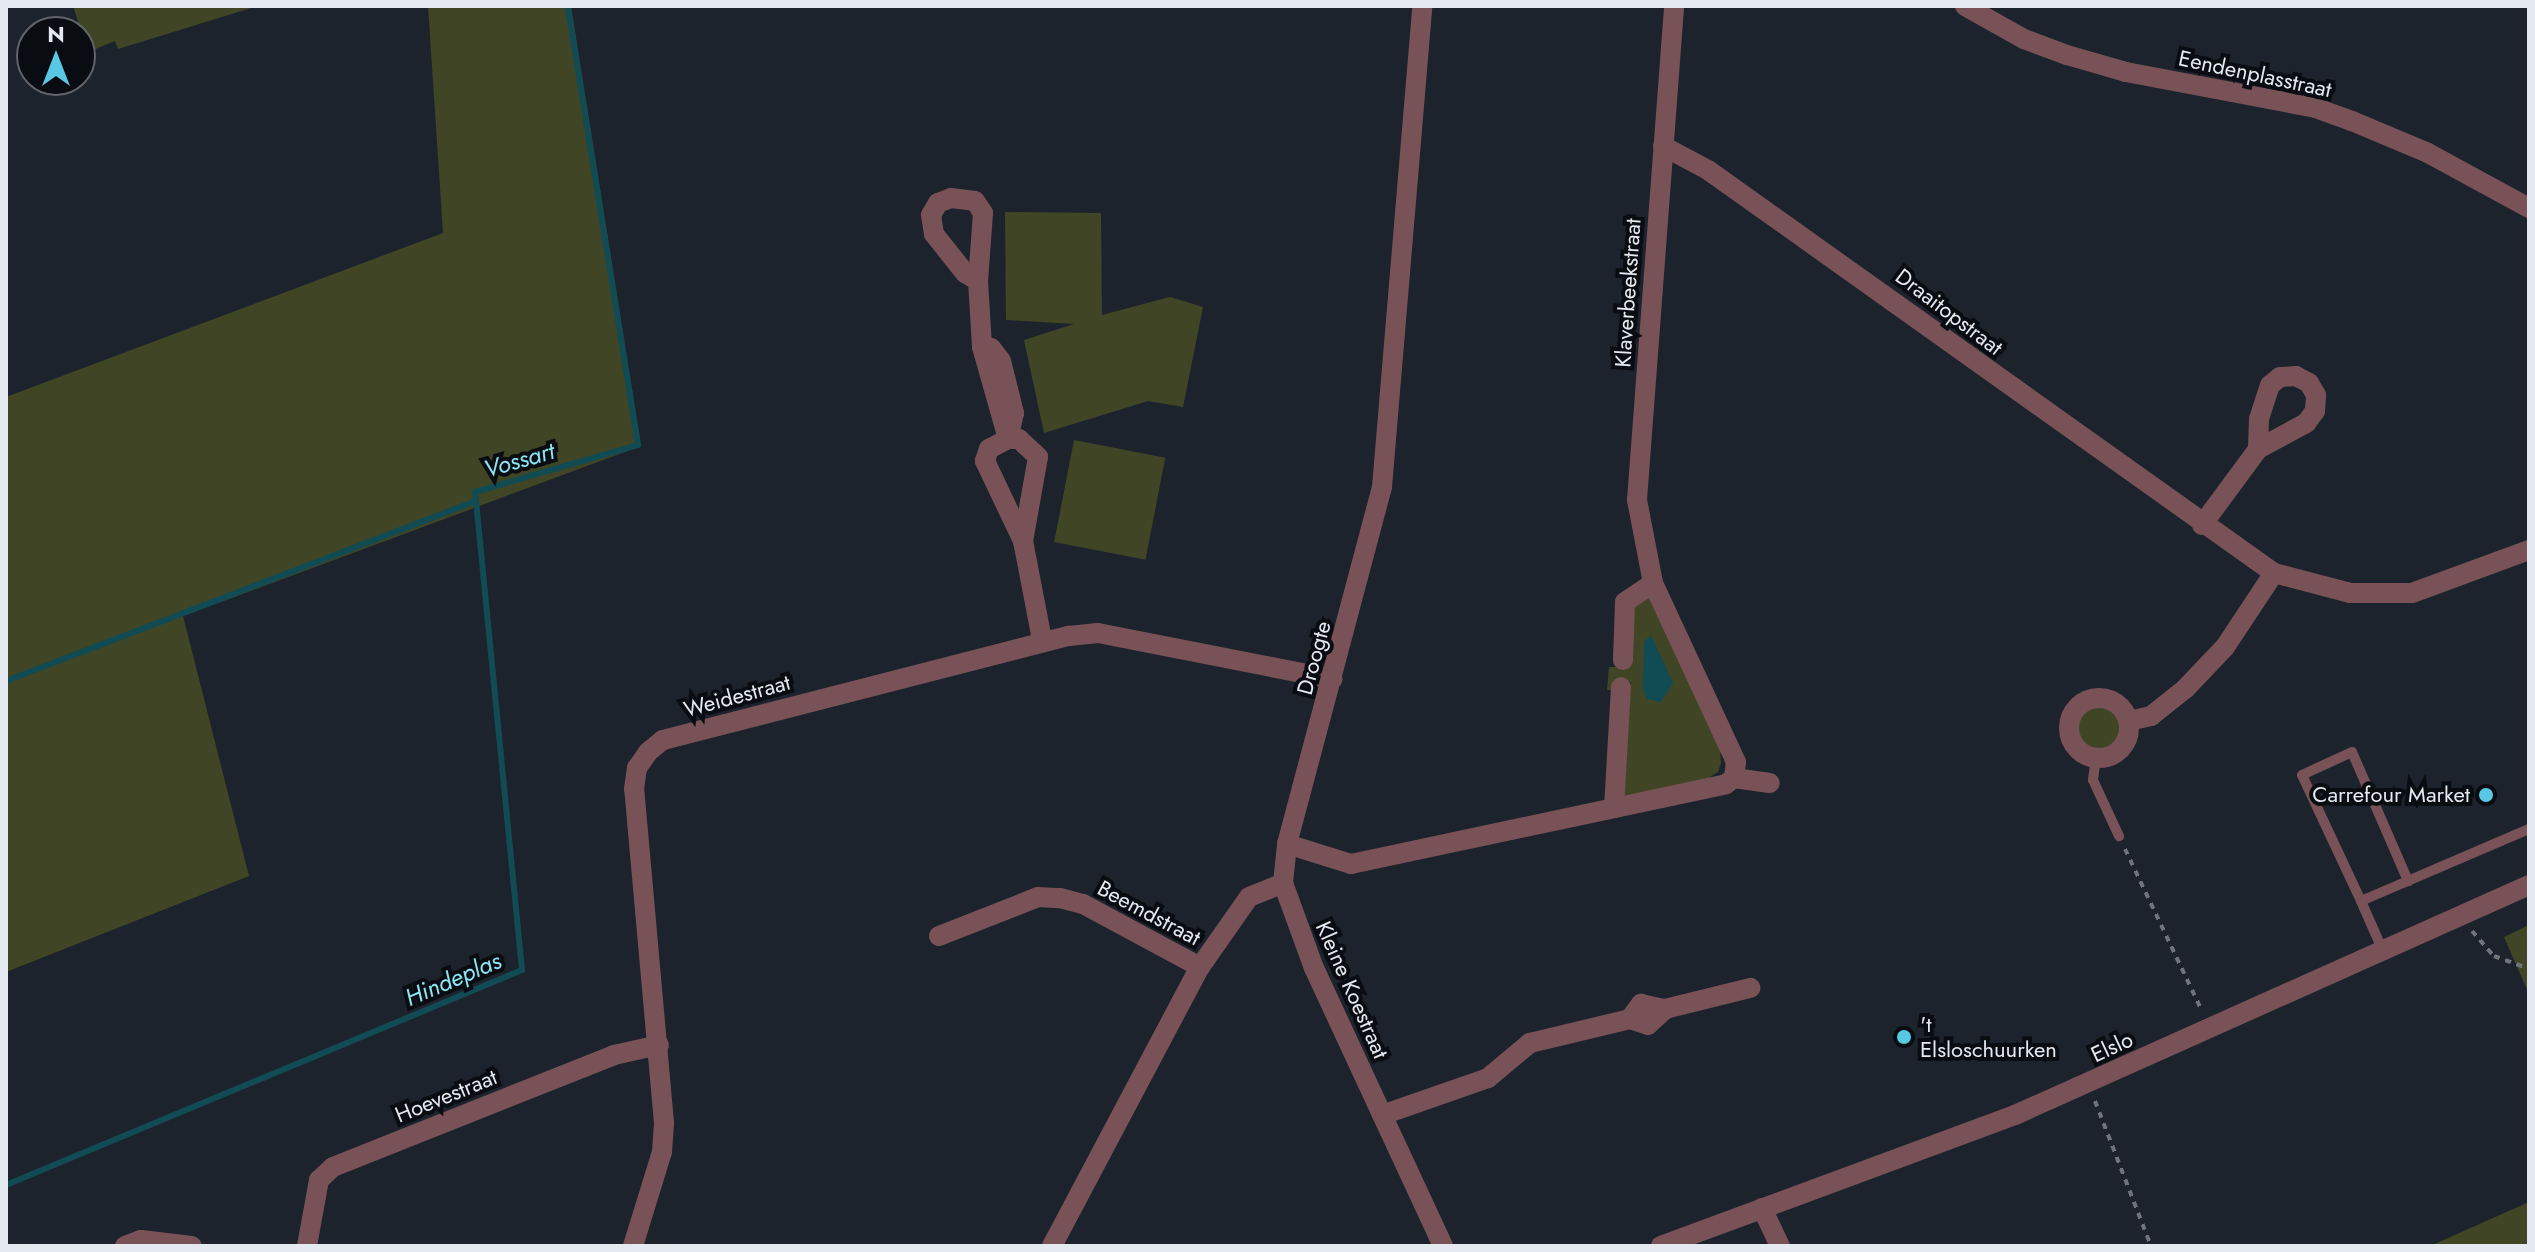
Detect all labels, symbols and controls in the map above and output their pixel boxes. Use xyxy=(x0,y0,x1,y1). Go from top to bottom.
north arrow xyxy=(16,16,96,96)
text: N xyxy=(47,18,65,50)
street label: Eendenplasstraat xyxy=(2176,45,2334,103)
street label: Klaverbeekstraat xyxy=(1610,218,1646,368)
street label: Draaitopstraat xyxy=(1890,263,2008,361)
water label: Vossart xyxy=(481,436,557,484)
street label: Droogte xyxy=(1291,618,1337,698)
street label: Weidestraat xyxy=(681,669,793,723)
place label: Carrefour Market xyxy=(2312,782,2470,808)
marker: Carrefour Market xyxy=(2477,786,2495,804)
street label: Beemdstraat xyxy=(1093,875,1205,951)
street label: Kleine Koestraat xyxy=(1310,917,1394,1063)
water label: Hindeplas xyxy=(401,946,505,1012)
place label: 't Elsloschuurken xyxy=(1920,1011,2057,1062)
street label: Elslo xyxy=(2087,1026,2137,1068)
marker: 't Elsloschuurken xyxy=(1895,1028,1913,1046)
street label: Hoevestraat xyxy=(391,1064,501,1128)

